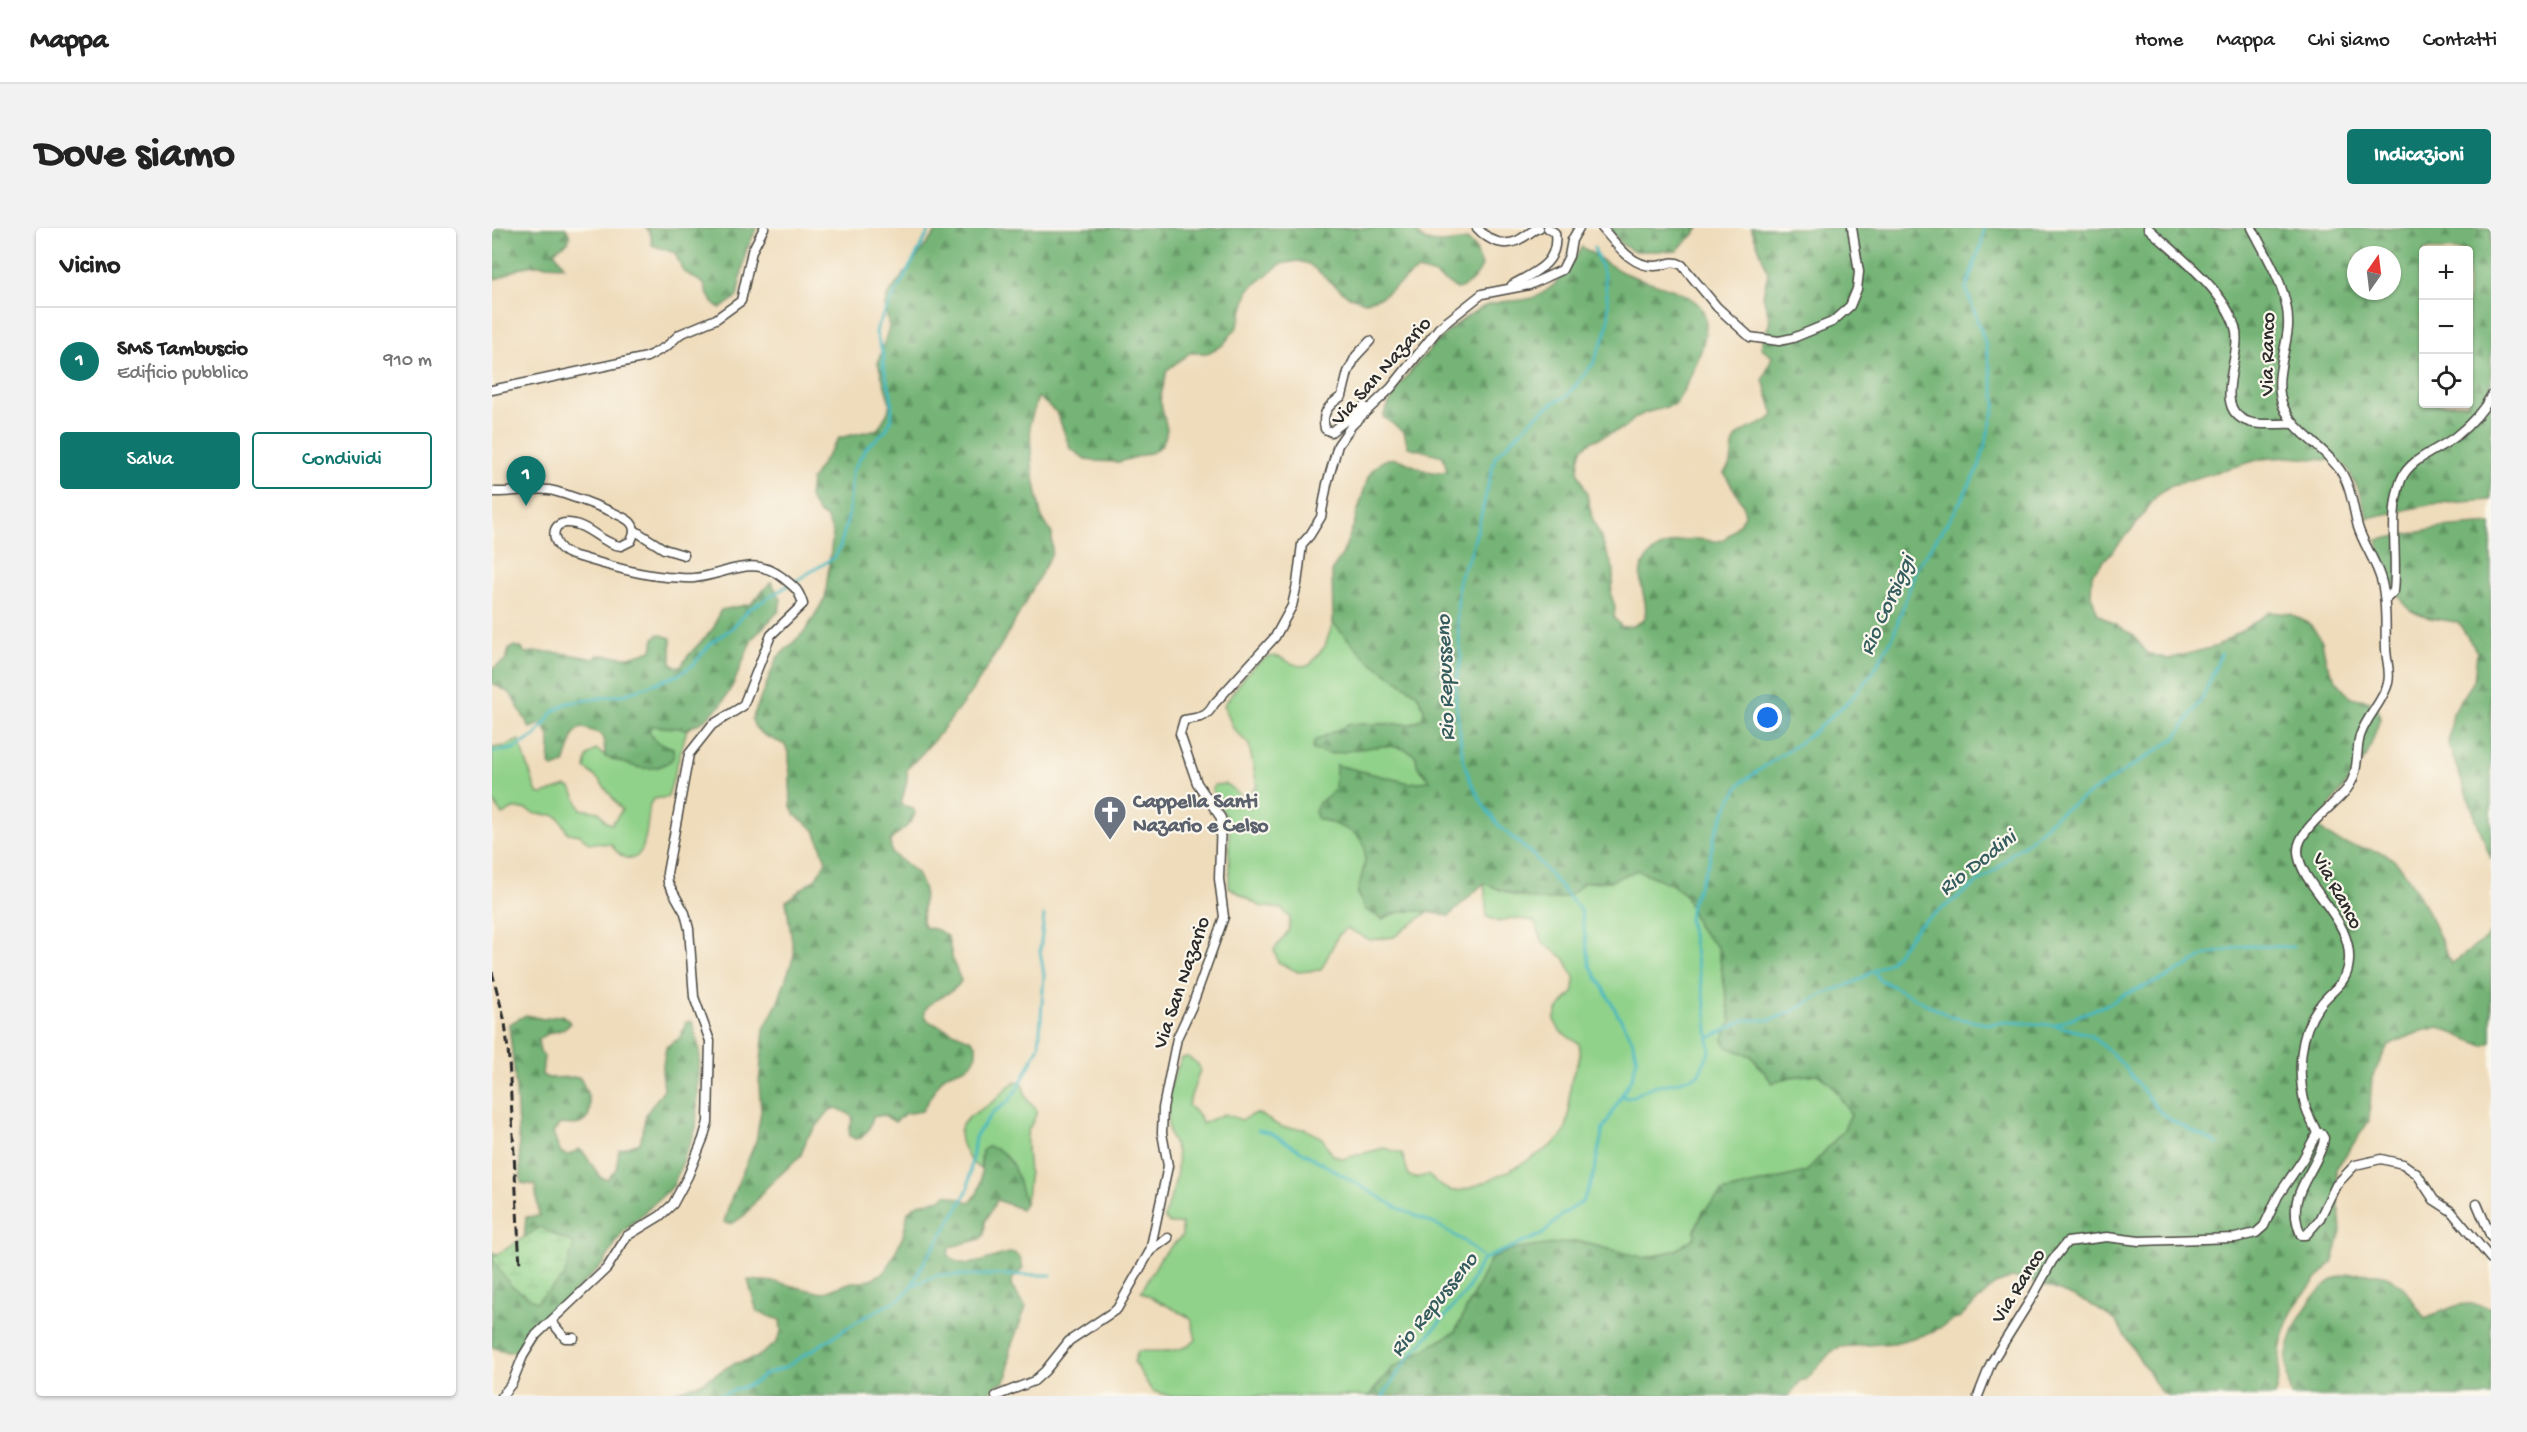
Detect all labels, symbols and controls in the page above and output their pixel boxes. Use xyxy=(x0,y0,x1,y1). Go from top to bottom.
text: Mappa xyxy=(30,25,108,58)
text: Home xyxy=(2135,29,2183,54)
text: Mappa xyxy=(2216,29,2275,54)
text: Chi siamo xyxy=(2308,29,2390,54)
text: Contatti xyxy=(2423,29,2497,54)
button: Indicazioni xyxy=(2347,129,2491,184)
text: Dove siamo xyxy=(36,132,235,181)
north arrow xyxy=(2347,246,2401,300)
map controls xyxy=(2419,246,2473,408)
button: + xyxy=(2419,246,2473,300)
text: Vicino xyxy=(60,252,120,283)
button: − xyxy=(2419,300,2473,354)
street label: Via San Nazario xyxy=(1326,312,1438,433)
street label: Via Ranco xyxy=(2256,312,2283,397)
text: SMS Tambuscio xyxy=(117,337,248,363)
text: 1 xyxy=(75,350,84,373)
text: 910 m xyxy=(384,350,432,373)
button: locate xyxy=(2419,354,2473,408)
text: Edificio pubblico xyxy=(117,363,248,386)
button: Salva xyxy=(60,432,240,489)
button: Condividi xyxy=(252,432,432,489)
pin: 1 xyxy=(507,456,546,506)
water label: Rio Corsiggi xyxy=(1855,550,1923,660)
water label: Rio Repusseno xyxy=(1432,613,1462,741)
your location xyxy=(1753,703,1782,732)
place label: Cappella Santi Nazario e Celso xyxy=(1132,791,1269,840)
church icon: Cappella Santi Nazario e Celso xyxy=(1092,794,1128,841)
water label: Rio Dodini xyxy=(1934,824,2024,903)
street label: Via Ranco xyxy=(2304,848,2367,934)
street label: Via San Nazario xyxy=(1149,914,1218,1054)
street label: Via Ranco xyxy=(1987,1245,2053,1330)
water label: Rio Repusseno xyxy=(1385,1247,1486,1363)

